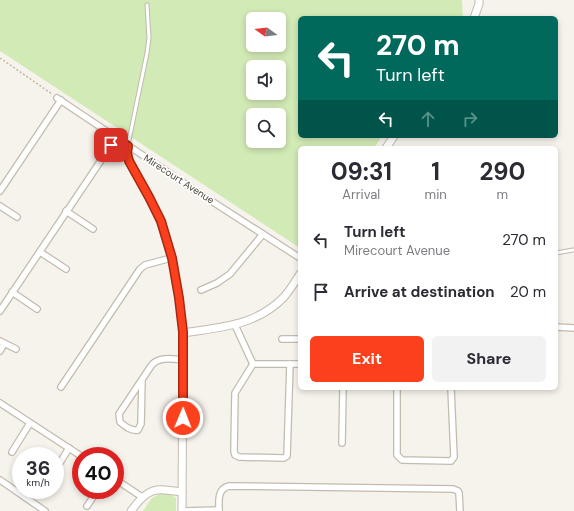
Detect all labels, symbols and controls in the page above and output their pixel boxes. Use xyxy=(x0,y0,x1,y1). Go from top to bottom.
north arrow xyxy=(246,12,286,52)
map controls xyxy=(246,12,286,148)
text: 270 m xyxy=(376,27,459,64)
icon: left xyxy=(310,32,362,84)
button: sound xyxy=(246,60,286,100)
text: Turn left xyxy=(376,63,445,87)
button: search xyxy=(246,108,286,148)
icon: left xyxy=(375,108,397,130)
icon: ahead xyxy=(417,108,439,130)
icon: right xyxy=(459,108,481,130)
pin xyxy=(94,128,128,162)
icon: arrive xyxy=(100,134,122,156)
street label: Mirecourt Avenue xyxy=(141,151,217,207)
text: 09:31 xyxy=(331,156,392,187)
text: 1 xyxy=(431,156,440,187)
text: 290 xyxy=(479,156,525,187)
text: Arrival xyxy=(342,186,380,203)
text: min xyxy=(425,186,447,203)
text: m xyxy=(497,186,508,203)
text: Turn left xyxy=(344,222,405,242)
icon: left xyxy=(310,229,332,251)
text: 270 m xyxy=(502,230,546,250)
text: Mirecourt Avenue xyxy=(344,242,450,259)
icon: arrive xyxy=(310,281,332,303)
text: Arrive at destination xyxy=(344,282,495,302)
text: 20 m xyxy=(510,282,546,302)
button: Exit xyxy=(310,336,424,382)
button: Share xyxy=(432,336,546,382)
position arrow xyxy=(162,397,204,439)
speed limit sign: 40 xyxy=(72,447,124,499)
text: 36 xyxy=(26,455,50,481)
text: km/h xyxy=(26,476,50,489)

